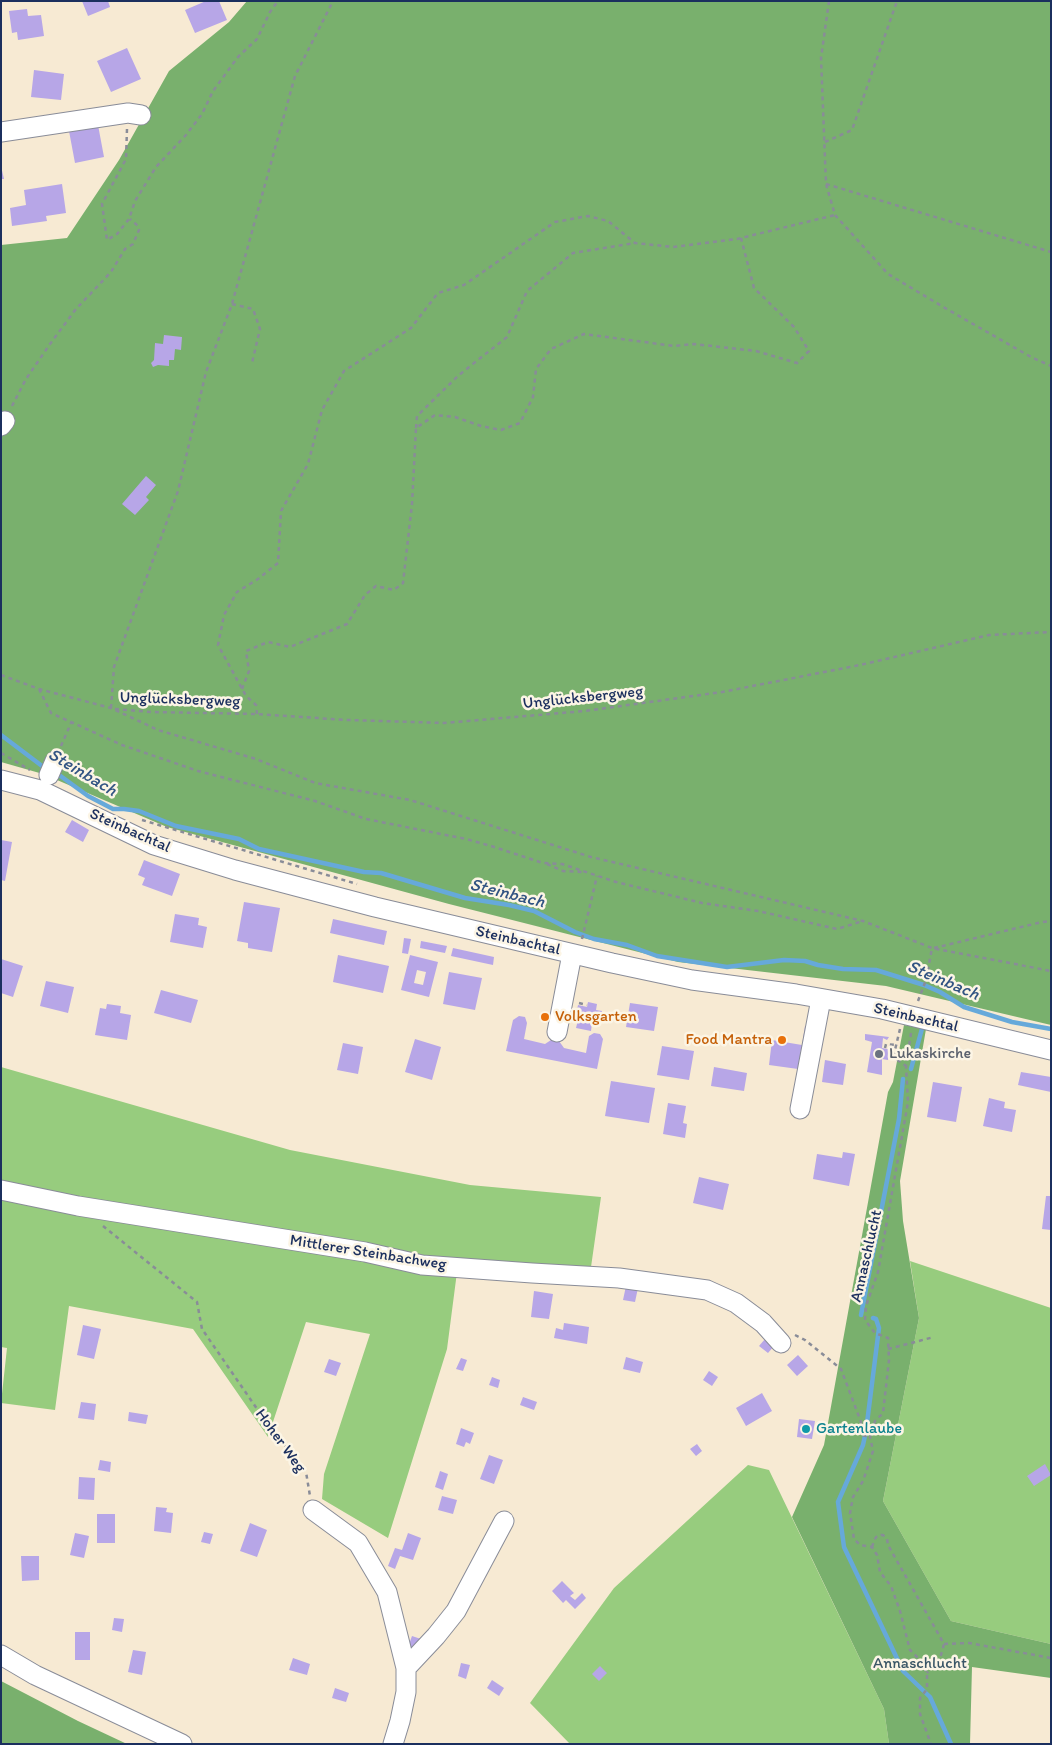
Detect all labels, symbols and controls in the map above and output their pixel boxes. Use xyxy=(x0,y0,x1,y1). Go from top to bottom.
street label: Unglücksbergweg xyxy=(522,682,644,714)
street label: Unglücksbergweg xyxy=(119,688,241,712)
water label: Steinbach xyxy=(44,744,120,802)
street label: Steinbachtal xyxy=(87,805,173,857)
water label: Steinbach xyxy=(467,874,547,914)
street label: Steinbachtal xyxy=(474,922,562,960)
water label: Steinbach xyxy=(904,956,982,1006)
street label: Steinbachtal xyxy=(872,999,960,1037)
place label: Volksgarten xyxy=(555,1007,637,1027)
marker: Volksgarten xyxy=(539,1011,551,1023)
place label: Food Mantra xyxy=(685,1030,772,1050)
marker: Food Mantra xyxy=(776,1034,788,1046)
place label: Lukaskirche xyxy=(889,1044,971,1064)
marker: Lukaskirche xyxy=(873,1048,885,1060)
street label: Annaschlucht xyxy=(847,1208,887,1304)
street label: Mittlerer Steinbachweg xyxy=(288,1231,448,1275)
street label: Hoher Weg xyxy=(250,1405,310,1477)
place label: Gartenlaube xyxy=(816,1419,902,1439)
marker: Gartenlaube xyxy=(800,1423,812,1435)
park label: Annaschlucht xyxy=(873,1654,967,1674)

